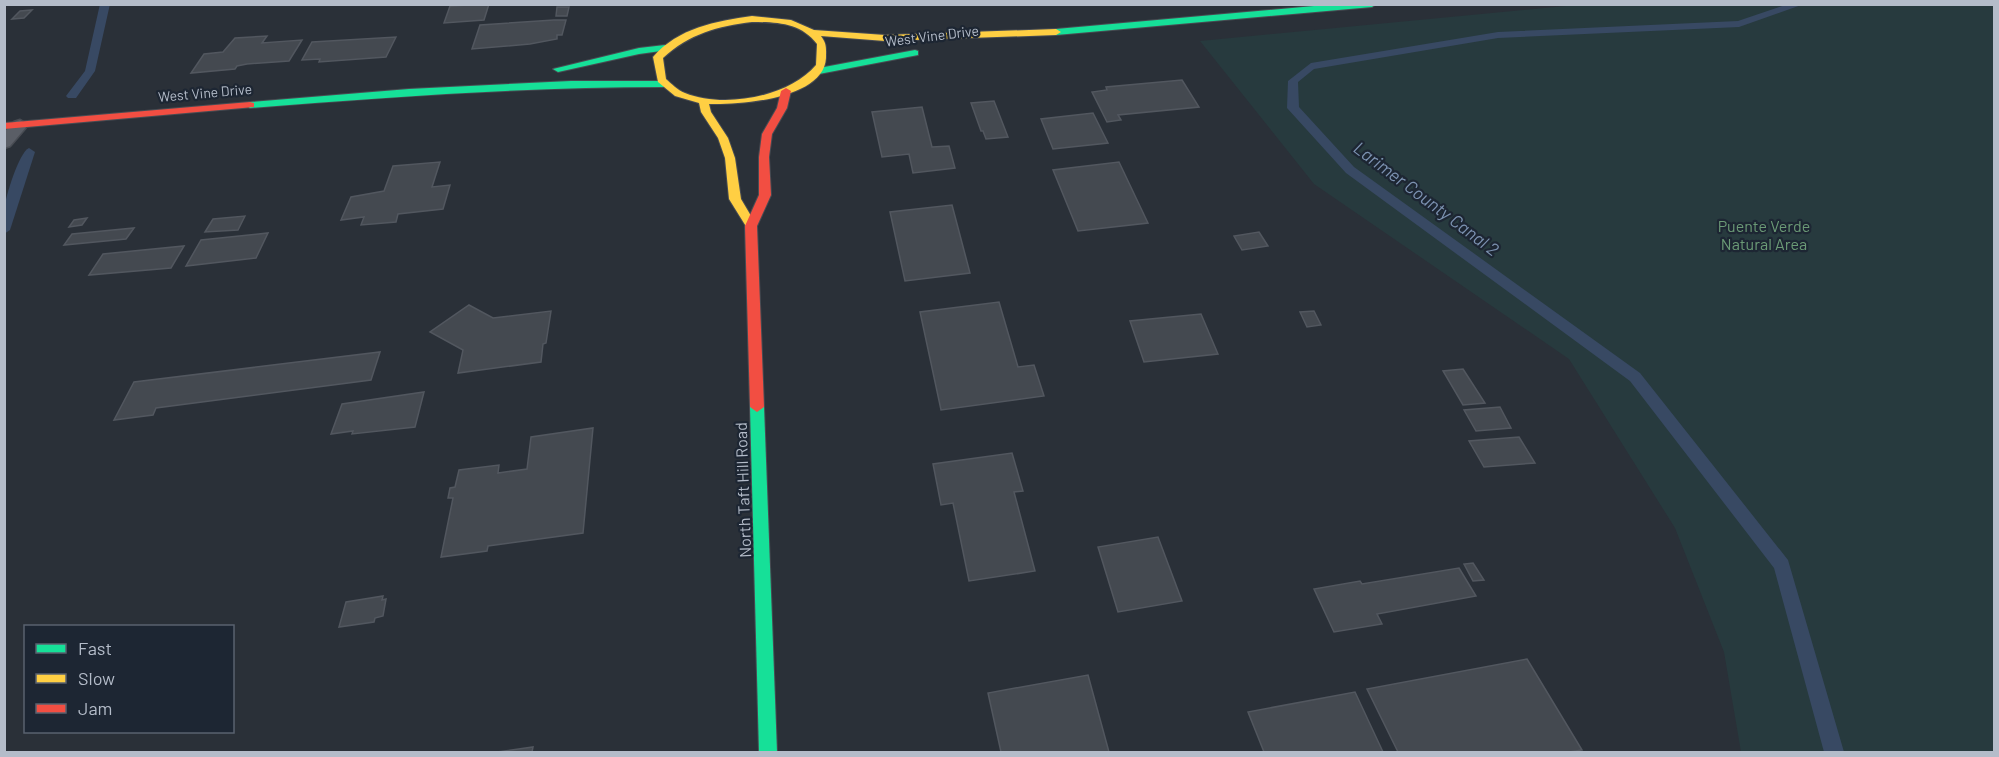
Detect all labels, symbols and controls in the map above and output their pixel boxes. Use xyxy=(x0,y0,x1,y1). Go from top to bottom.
street label: West Vine Drive xyxy=(884,21,980,50)
street label: West Vine Drive xyxy=(157,80,253,105)
water label: Larimer County Canal 2 xyxy=(1350,136,1504,260)
park label: Puente Verde Natural Area xyxy=(1718,216,1810,253)
street label: North Taft Hill Road xyxy=(731,422,754,558)
legend xyxy=(24,625,234,733)
text: Fast xyxy=(78,637,112,659)
text: Slow xyxy=(78,667,115,689)
text: Jam xyxy=(78,697,112,719)

